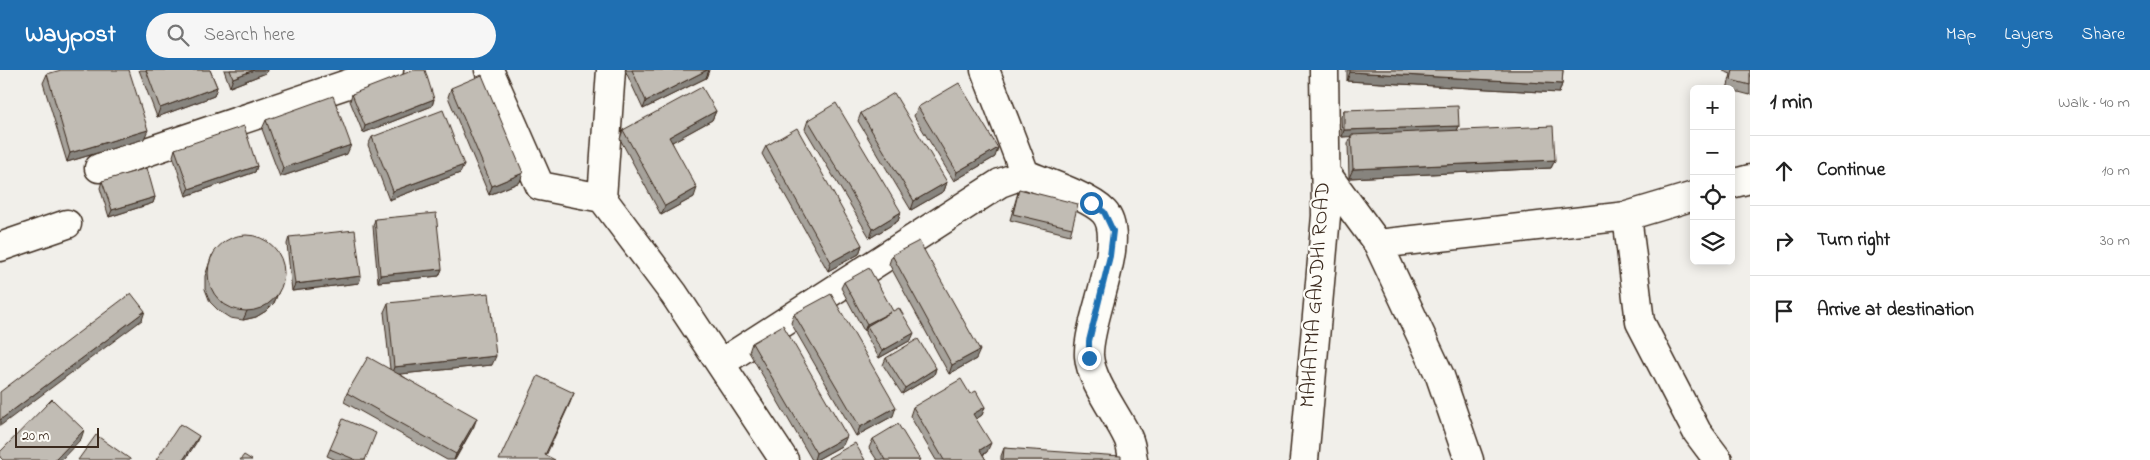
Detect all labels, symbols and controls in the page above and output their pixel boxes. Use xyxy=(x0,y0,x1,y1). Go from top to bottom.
search box xyxy=(146,13,496,58)
text: Waypost xyxy=(25,18,116,53)
icon: search xyxy=(164,21,192,49)
text: Search here xyxy=(204,22,295,49)
text: Map xyxy=(1946,22,1976,48)
text: Layers xyxy=(2004,22,2054,48)
text: Share xyxy=(2082,22,2125,48)
map controls xyxy=(1690,85,1735,265)
button: + xyxy=(1690,85,1735,130)
text: 1 min xyxy=(1770,88,1812,118)
text: Walk · 40 m xyxy=(2058,91,2130,115)
button: − xyxy=(1690,130,1735,175)
icon: ahead xyxy=(1770,157,1798,185)
text: Continue xyxy=(1817,157,1885,184)
text: 10 m xyxy=(2102,159,2130,183)
button: locate xyxy=(1690,175,1735,220)
street label: MAHATMA GANDHI ROAD xyxy=(1293,181,1339,409)
route start xyxy=(1080,192,1103,215)
button: layers xyxy=(1690,220,1735,265)
icon: right xyxy=(1770,227,1798,255)
text: Turn right xyxy=(1817,227,1890,254)
text: 30 m xyxy=(2100,229,2130,253)
icon: arrive xyxy=(1770,297,1798,325)
text: Arrive at destination xyxy=(1817,297,1974,324)
route end xyxy=(1078,347,1101,370)
scale bar xyxy=(15,425,99,448)
text: 20 m xyxy=(22,426,49,447)

